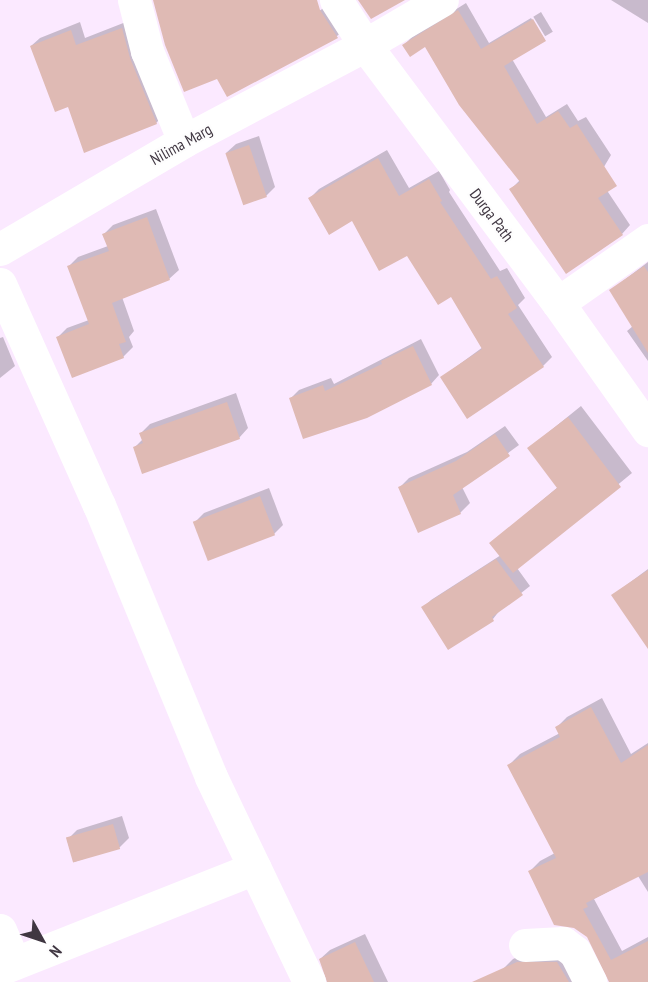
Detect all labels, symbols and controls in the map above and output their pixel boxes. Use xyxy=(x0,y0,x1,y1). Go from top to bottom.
street label: Nilima Marg xyxy=(147,119,215,169)
street label: Durga Path xyxy=(466,185,518,245)
north arrow xyxy=(12,910,72,970)
text: N xyxy=(45,942,66,961)

